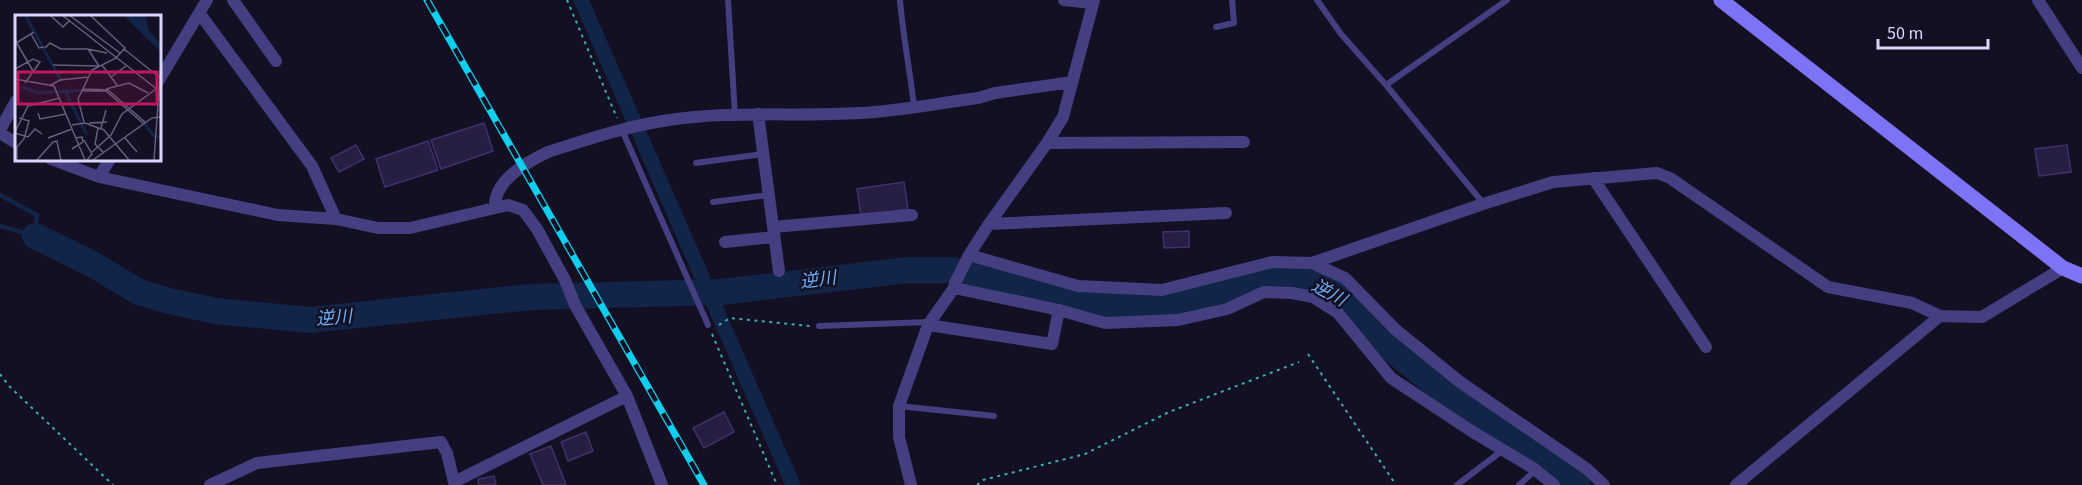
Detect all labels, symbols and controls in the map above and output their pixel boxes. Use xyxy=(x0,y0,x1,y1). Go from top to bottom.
scale bar xyxy=(1878,12,1988,50)
inset map xyxy=(15,15,160,160)
text: 50 m xyxy=(1887,21,1923,46)
water label: 逆川 xyxy=(799,265,839,295)
water label: 逆川 xyxy=(1307,273,1353,314)
water label: 逆川 xyxy=(315,304,355,332)

